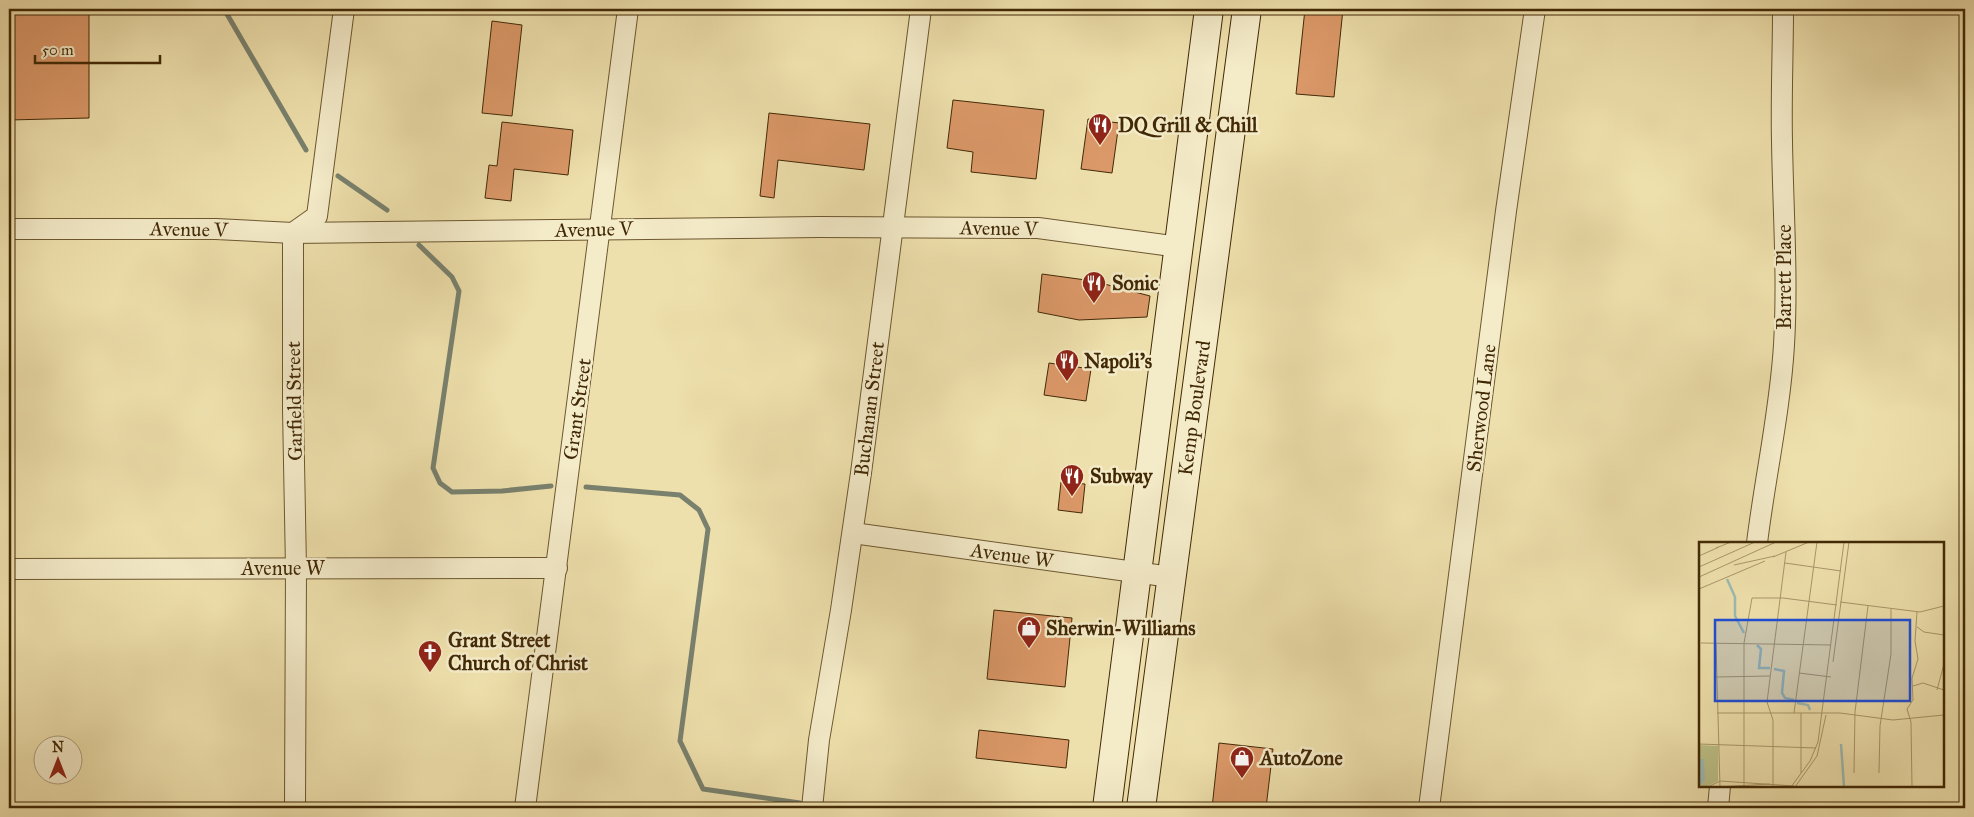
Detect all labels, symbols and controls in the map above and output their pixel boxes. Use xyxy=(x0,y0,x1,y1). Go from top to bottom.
scale bar xyxy=(35,32,160,64)
text: 50 m xyxy=(42,41,74,59)
restaurant icon: DQ Grill & Chill xyxy=(1087,112,1113,146)
place label: DQ Grill & Chill xyxy=(1118,113,1258,138)
street label: Avenue V xyxy=(959,215,1039,241)
street label: Avenue V xyxy=(149,216,229,242)
street label: Avenue V xyxy=(554,216,634,242)
street label: Barrett Place xyxy=(1772,224,1796,330)
restaurant icon: Sonic xyxy=(1081,270,1107,304)
place label: Sonic xyxy=(1112,271,1159,295)
street label: Kemp Boulevard xyxy=(1173,339,1215,477)
street label: Buchanan Street xyxy=(849,340,889,478)
street label: Garfield Street xyxy=(281,341,307,461)
street label: Sherwood Lane xyxy=(1461,343,1501,473)
restaurant icon: Napoli's xyxy=(1054,348,1080,382)
place label: Napoli's xyxy=(1084,349,1153,374)
street label: Grant Street xyxy=(558,357,596,461)
restaurant icon: Subway xyxy=(1059,463,1085,497)
place label: Subway xyxy=(1090,464,1154,489)
street label: Avenue W xyxy=(968,537,1056,573)
inset map xyxy=(1699,542,1944,787)
street label: Avenue W xyxy=(240,556,326,580)
shop icon: Sherwin-Williams xyxy=(1016,615,1042,649)
place label: Sherwin-Williams xyxy=(1046,616,1196,640)
place label: Grant Street Church of Christ xyxy=(448,628,589,675)
church icon: Grant Street Church of Christ xyxy=(417,639,443,673)
north arrow xyxy=(32,734,82,784)
text: N xyxy=(52,739,64,756)
shop icon: AutoZone xyxy=(1229,745,1255,779)
place label: AutoZone xyxy=(1258,746,1343,770)

